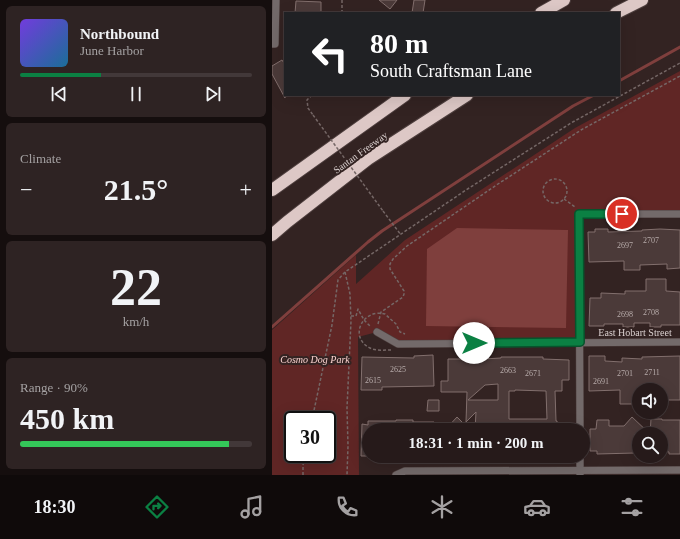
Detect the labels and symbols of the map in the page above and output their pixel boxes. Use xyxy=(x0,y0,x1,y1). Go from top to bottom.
street label: Santan Freeway xyxy=(331,129,389,176)
pin xyxy=(605,197,639,231)
house number: 2707 xyxy=(643,236,659,245)
house number: 2697 xyxy=(617,241,633,250)
house number: 2708 xyxy=(643,308,659,317)
house number: 2698 xyxy=(617,310,633,319)
position arrow xyxy=(453,322,495,364)
street label: East Hobart Street xyxy=(598,327,672,338)
park label: Cosmo Dog Park xyxy=(280,354,350,365)
house number: 2625 xyxy=(390,365,406,374)
house number: 2663 xyxy=(500,366,516,375)
house number: 2711 xyxy=(644,368,660,377)
house number: 2671 xyxy=(525,369,541,378)
house number: 2701 xyxy=(617,369,633,378)
house number: 2615 xyxy=(365,376,381,385)
house number: 2691 xyxy=(593,377,609,386)
speed limit sign: 30 xyxy=(284,411,336,463)

